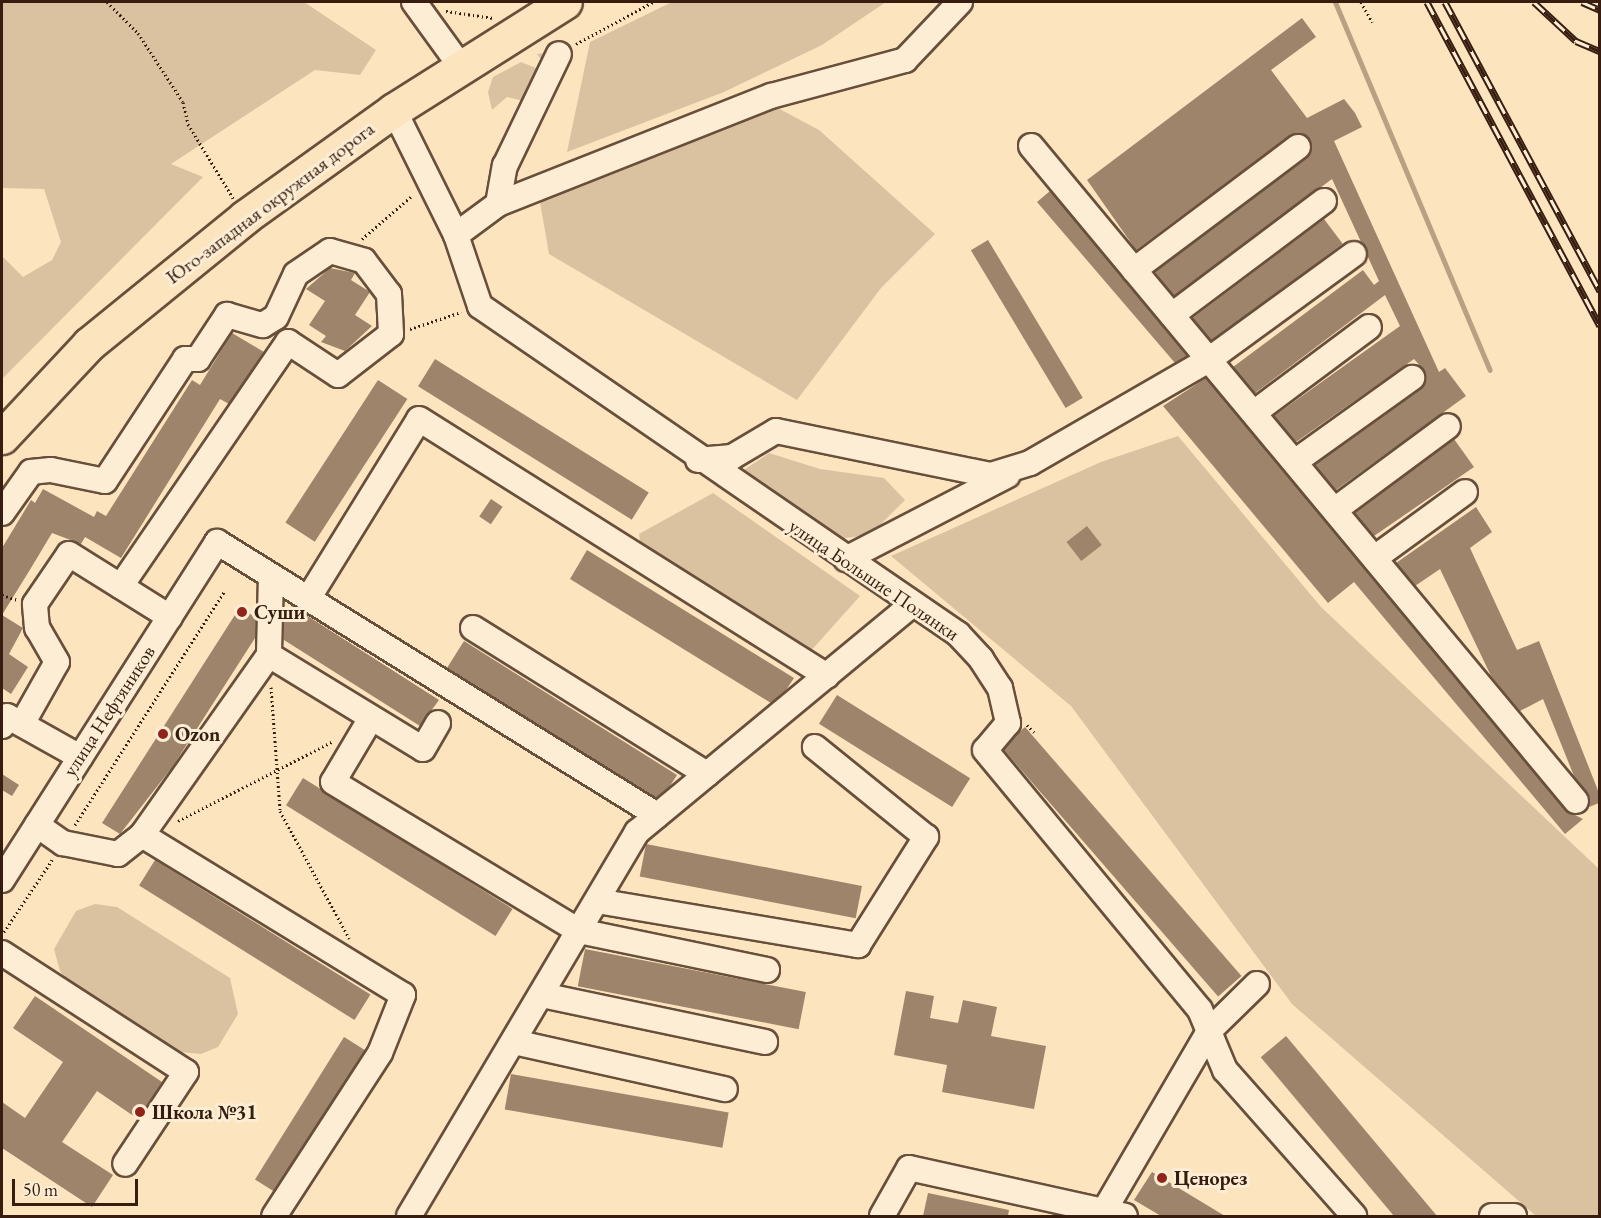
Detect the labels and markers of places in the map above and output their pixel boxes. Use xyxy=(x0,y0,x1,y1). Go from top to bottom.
place label: Суши xyxy=(254,600,305,624)
marker: Суши xyxy=(235,605,249,619)
place label: Ozon xyxy=(175,722,220,746)
marker: Ozon xyxy=(156,727,170,741)
place label: Школа №31 xyxy=(152,1100,257,1124)
marker: Школа №31 xyxy=(133,1105,147,1119)
place label: Ценорез xyxy=(1174,1166,1247,1190)
marker: Ценорез xyxy=(1155,1171,1169,1185)

